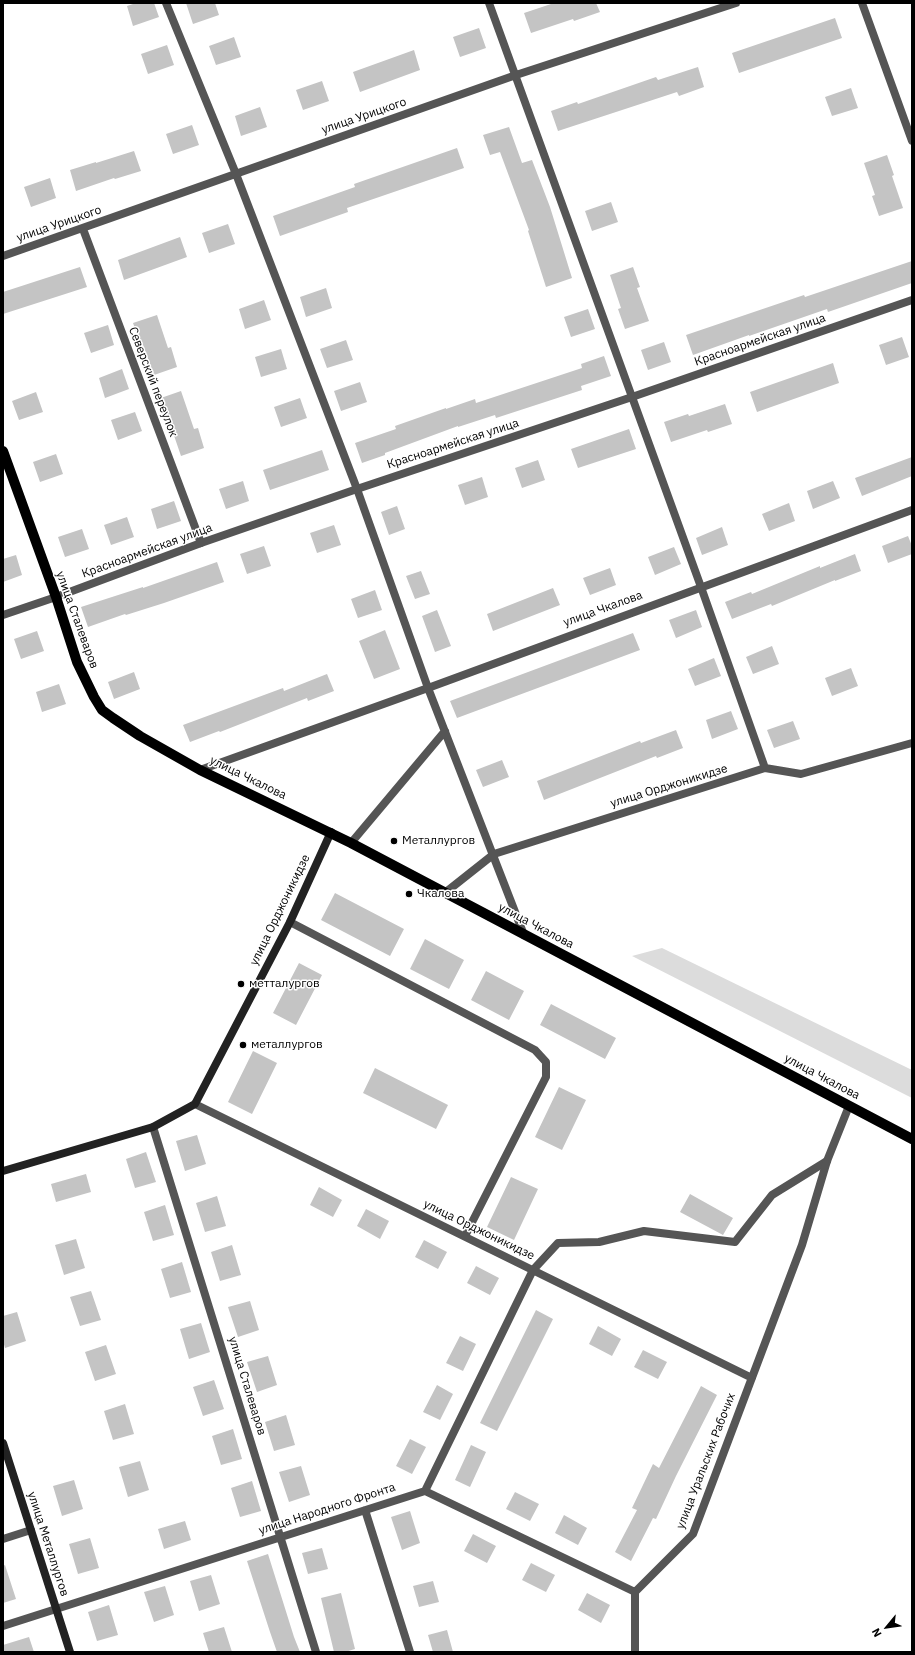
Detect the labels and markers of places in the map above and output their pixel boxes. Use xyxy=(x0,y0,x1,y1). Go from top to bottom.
place label: Металлургов xyxy=(402,834,475,848)
marker: Металлургов xyxy=(389,836,399,846)
place label: Чкалова xyxy=(417,887,464,901)
marker: Чкалова xyxy=(404,889,414,899)
place label: метталургов xyxy=(249,977,320,991)
marker: метталургов xyxy=(236,979,246,989)
place label: металлургов xyxy=(251,1038,323,1052)
marker: металлургов xyxy=(238,1040,248,1050)

